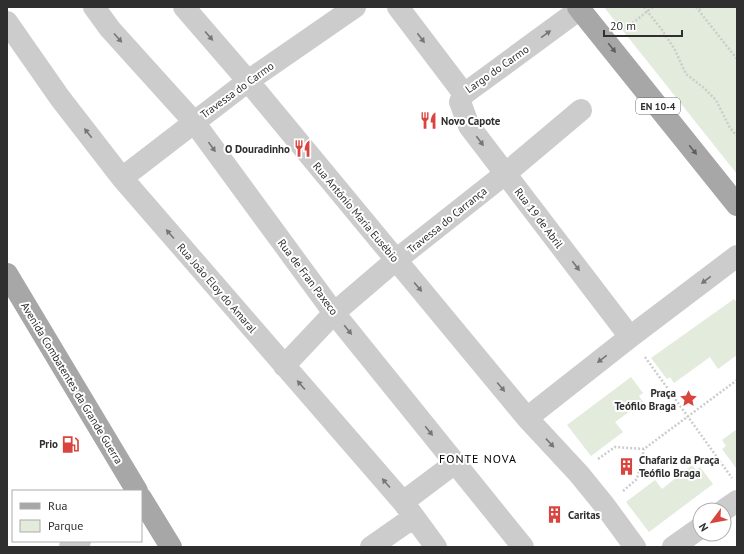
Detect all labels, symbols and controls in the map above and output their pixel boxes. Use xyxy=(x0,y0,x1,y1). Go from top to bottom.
scale bar xyxy=(604,12,682,38)
text: 20 m xyxy=(610,18,636,33)
one-way arrow xyxy=(541,30,551,38)
one-way arrow xyxy=(205,31,214,42)
one-way arrow xyxy=(113,32,122,43)
one-way arrow xyxy=(417,33,425,43)
street label: Largo do Carmo xyxy=(463,42,532,96)
one-way arrow xyxy=(608,43,616,53)
street label: Travessa do Carmo xyxy=(198,59,277,121)
road number: EN 10-4 xyxy=(636,98,680,114)
restaurant icon: Novo Capote xyxy=(418,111,438,131)
place label: Novo Capote xyxy=(441,114,501,128)
one-way arrow xyxy=(83,128,92,139)
one-way arrow xyxy=(476,135,484,146)
restaurant icon: O Douradinho xyxy=(293,139,313,159)
one-way arrow xyxy=(208,141,216,152)
place label: O Douradinho xyxy=(225,142,290,156)
one-way arrow xyxy=(689,144,697,155)
street label: Rua António Maria Eusébio xyxy=(310,159,402,265)
street label: Travessa do Carrança xyxy=(404,184,490,256)
street label: Rua 19 de Abril xyxy=(512,185,567,252)
one-way arrow xyxy=(166,228,175,239)
street label: Rua de Fran Paxeco xyxy=(275,236,341,318)
street label: Rua João Eloy do Amaral xyxy=(174,240,260,336)
one-way arrow xyxy=(572,261,580,272)
one-way arrow xyxy=(700,275,711,284)
one-way arrow xyxy=(414,281,423,292)
street label: Avenida Combatentes da Grande Guerra xyxy=(18,300,126,466)
one-way arrow xyxy=(343,324,352,335)
one-way arrow xyxy=(597,354,608,363)
one-way arrow xyxy=(297,380,306,390)
one-way arrow xyxy=(497,381,506,392)
place label: Praça Teófilo Braga xyxy=(615,386,676,413)
place icon: Praça Teófilo Braga xyxy=(679,389,699,409)
one-way arrow xyxy=(425,425,434,436)
fuel station icon: Prio xyxy=(61,434,81,454)
place label: Prio xyxy=(39,437,58,451)
one-way arrow xyxy=(545,438,554,448)
district label: FONTE NOVA xyxy=(439,451,517,466)
place label: Chafariz da Praça Teófilo Braga xyxy=(639,453,720,480)
building icon: Chafariz da Praça Teófilo Braga xyxy=(616,456,636,476)
one-way arrow xyxy=(382,478,391,488)
legend xyxy=(12,490,142,542)
text: Rua xyxy=(48,498,67,513)
north arrow xyxy=(692,502,732,542)
building icon: Caritas xyxy=(545,505,565,525)
place label: Caritas xyxy=(568,508,601,522)
text: Parque xyxy=(48,518,83,533)
text: N xyxy=(696,521,711,534)

